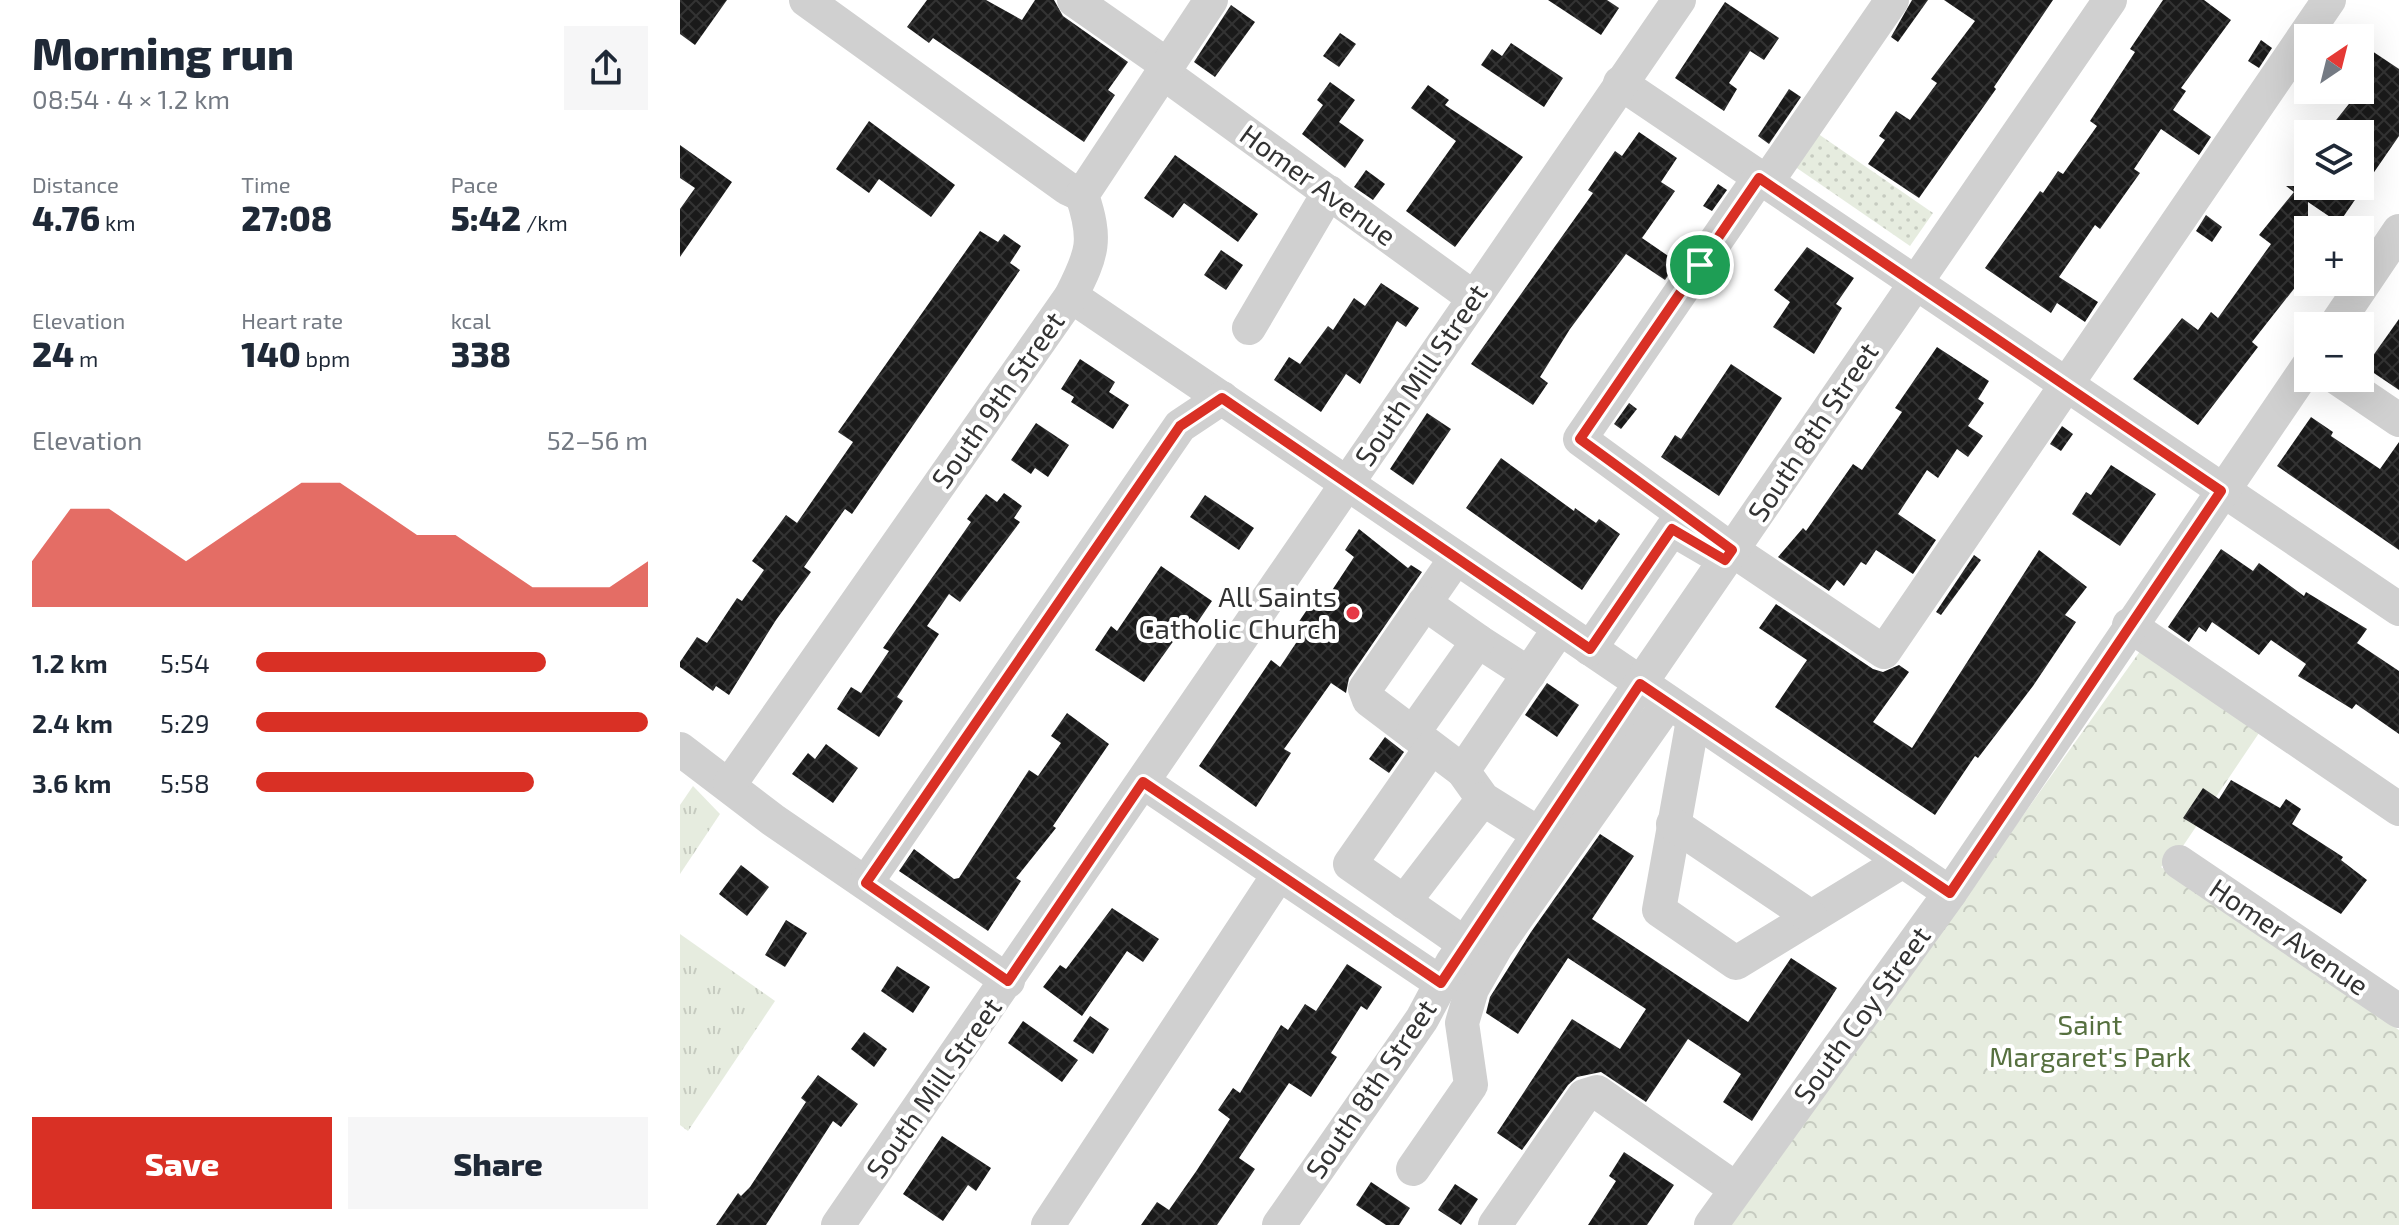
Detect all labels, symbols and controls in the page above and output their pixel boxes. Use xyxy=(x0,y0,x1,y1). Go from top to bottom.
north arrow xyxy=(2294,24,2374,104)
map controls xyxy=(2294,24,2374,392)
text: Morning run xyxy=(32,26,294,79)
button: share xyxy=(564,26,648,110)
text: 08:54 · 4 × 1.2 km xyxy=(32,83,230,114)
street label: Homer Avenue xyxy=(1234,116,1403,252)
button: layers xyxy=(2294,120,2374,200)
text: Distance xyxy=(32,171,119,197)
text: Time xyxy=(241,171,291,197)
text: Pace xyxy=(451,171,498,197)
text: 4.76 xyxy=(32,197,100,238)
text: 27:08 xyxy=(241,197,332,238)
text: 5:42 xyxy=(451,197,521,238)
text: km xyxy=(100,209,136,235)
text: /km xyxy=(521,209,568,235)
button: + xyxy=(2294,216,2374,296)
pin xyxy=(1666,231,1734,299)
icon: arrive xyxy=(1678,243,1722,287)
street label: South Mill Street xyxy=(1347,277,1494,472)
street label: South 9th Street xyxy=(924,305,1071,494)
text: Elevation xyxy=(32,307,125,333)
text: Heart rate xyxy=(241,307,343,333)
text: kcal xyxy=(451,307,491,333)
button: − xyxy=(2294,312,2374,392)
text: 24 xyxy=(32,333,74,374)
text: 140 xyxy=(241,333,301,374)
text: 338 xyxy=(451,333,511,374)
street label: South 8th Street xyxy=(1740,335,1885,527)
text: m xyxy=(74,345,98,371)
text: bpm xyxy=(301,345,350,371)
text: Elevation xyxy=(32,424,142,455)
text: 52–56 m xyxy=(547,424,648,455)
place label: All Saints Catholic Church xyxy=(1139,579,1337,645)
marker: All Saints Catholic Church xyxy=(1344,604,1362,622)
text: 1.2 km xyxy=(32,647,108,678)
text: 5:54 xyxy=(160,647,210,678)
text: 2.4 km xyxy=(32,707,113,738)
text: 5:29 xyxy=(160,707,210,738)
text: 3.6 km xyxy=(32,767,111,798)
text: 5:58 xyxy=(160,767,210,798)
street label: Homer Avenue xyxy=(2204,871,2375,1002)
street label: South Coy Street xyxy=(1786,919,1937,1110)
street label: South Mill Street xyxy=(858,991,1008,1184)
street label: South 8th Street xyxy=(1298,992,1443,1184)
park label: Saint Margaret's Park xyxy=(1989,1007,2191,1073)
button: Save xyxy=(32,1117,332,1209)
button: Share xyxy=(348,1117,648,1209)

